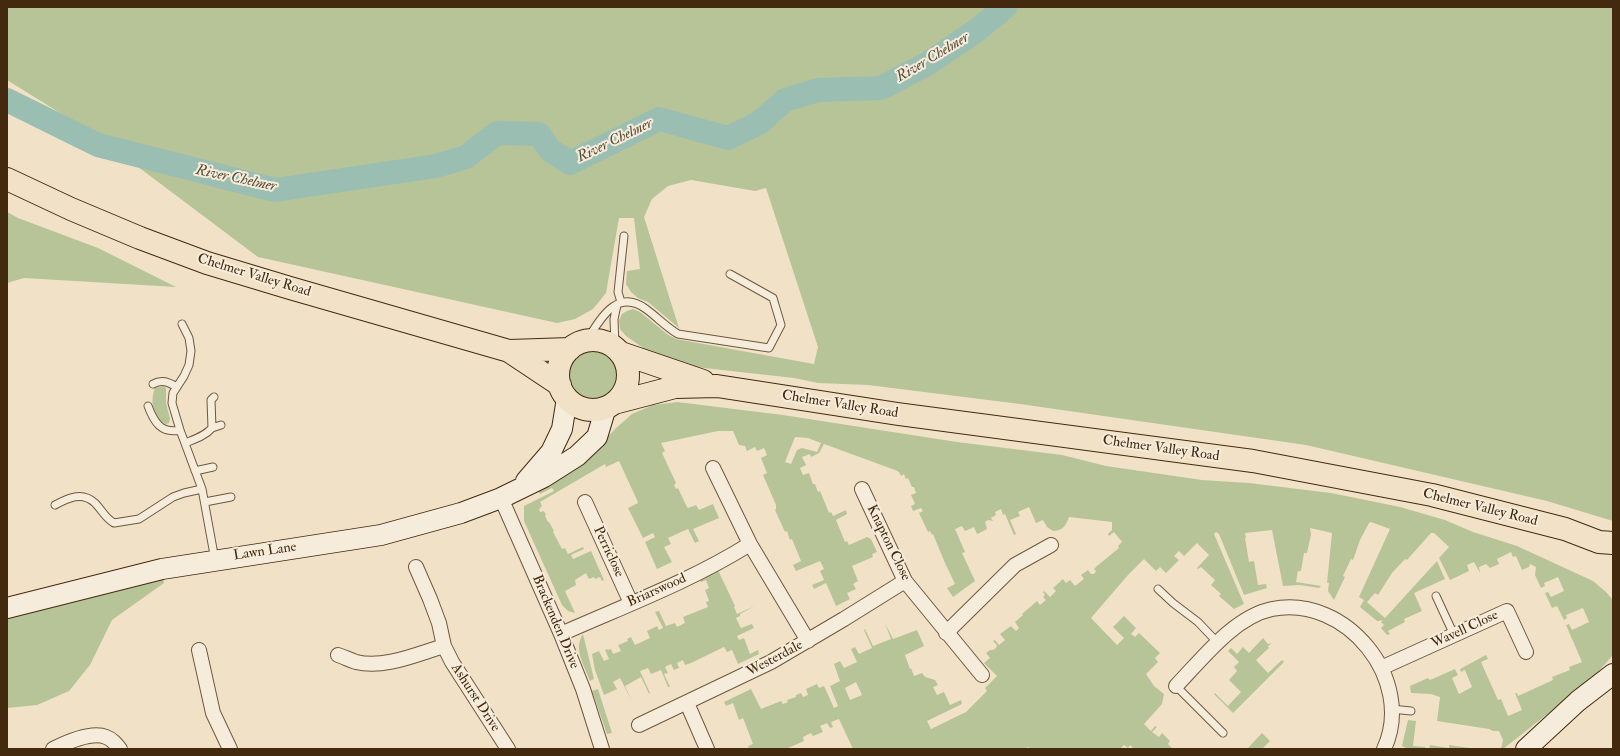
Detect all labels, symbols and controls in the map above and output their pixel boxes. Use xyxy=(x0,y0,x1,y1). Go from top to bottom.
water label: River Chelmer xyxy=(893,29,973,87)
water label: River Chelmer xyxy=(574,115,656,167)
water label: River Chelmer xyxy=(194,162,278,196)
street label: Chelmer Valley Road xyxy=(195,251,313,301)
street label: Chelmer Valley Road xyxy=(781,387,899,423)
street label: Chelmer Valley Road xyxy=(1102,432,1220,466)
street label: Chelmer Valley Road xyxy=(1421,486,1539,530)
street label: Knapton Close xyxy=(862,502,914,584)
street label: Perriclose xyxy=(589,524,627,580)
street label: Lawn Lane xyxy=(232,539,298,565)
street label: Briarswood xyxy=(625,571,689,611)
street label: Brackenden Drive xyxy=(528,573,582,671)
street label: Wavell Close xyxy=(1429,607,1501,653)
street label: Westerdale xyxy=(744,637,806,681)
street label: Ashurst Drive xyxy=(447,661,503,735)

